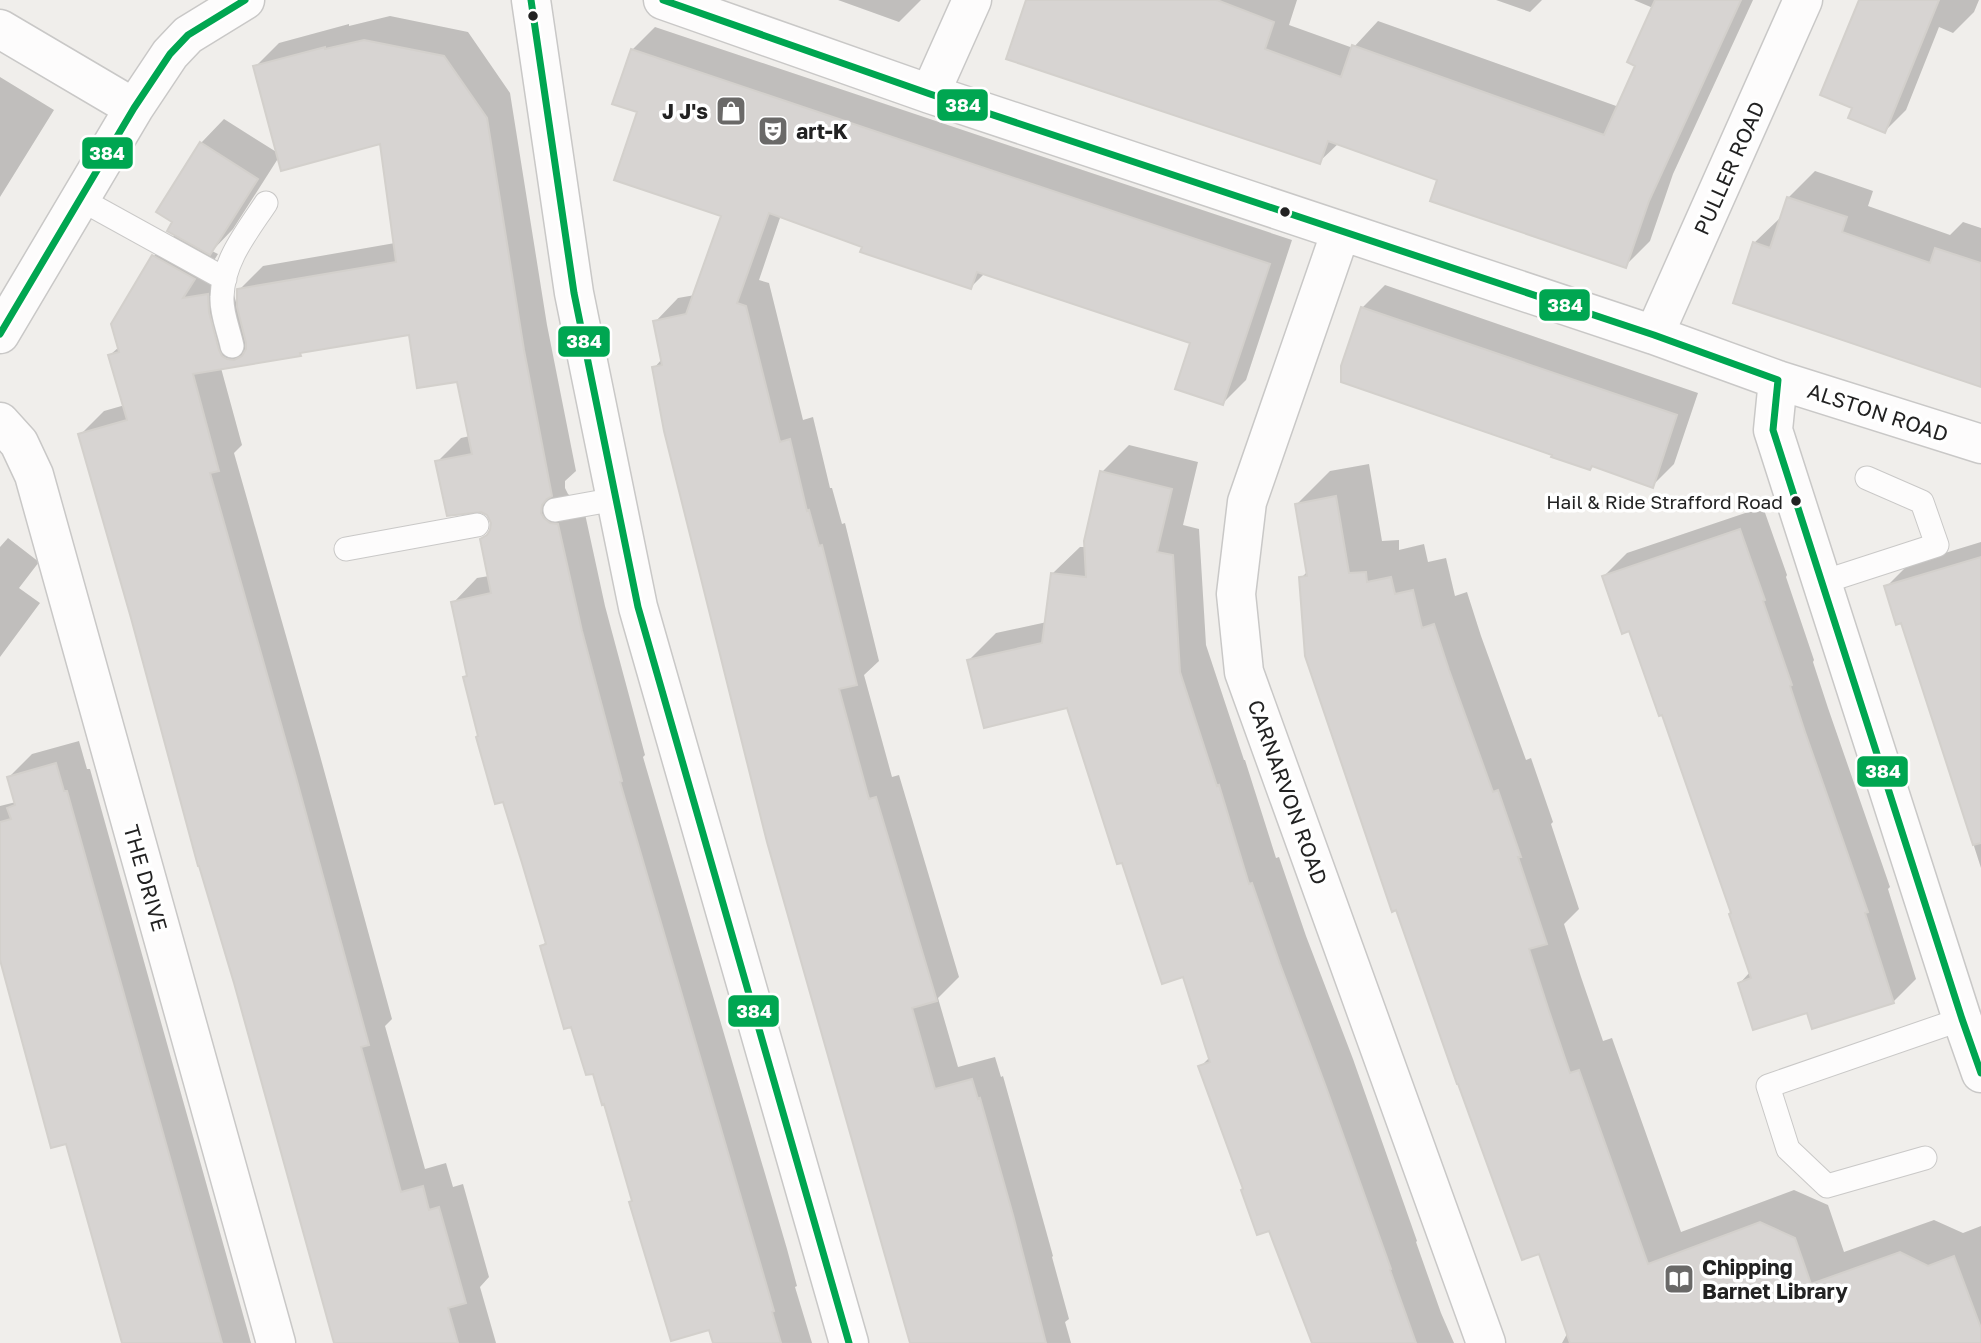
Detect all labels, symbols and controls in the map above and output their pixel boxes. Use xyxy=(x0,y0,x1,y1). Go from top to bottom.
unlabelled marker xyxy=(526,9,540,23)
line badge: 384 xyxy=(936,88,989,122)
text: 384 xyxy=(945,93,981,116)
shop icon: J J's xyxy=(714,94,748,128)
street label: PULLER ROAD xyxy=(1688,97,1770,239)
place label: J J's xyxy=(662,98,708,124)
theatre icon: art-K xyxy=(756,114,790,148)
place label: art-K xyxy=(796,118,848,144)
line badge: 384 xyxy=(81,136,134,170)
text: 384 xyxy=(89,141,125,164)
unlabelled marker xyxy=(1278,205,1292,219)
line badge: 384 xyxy=(1538,288,1591,322)
text: 384 xyxy=(1547,293,1583,316)
line badge: 384 xyxy=(557,325,611,358)
text: 384 xyxy=(566,329,602,352)
street label: ALSTON ROAD xyxy=(1804,377,1952,447)
place label: Hail & Ride Strafford Road xyxy=(1546,490,1783,513)
marker: Hail & Ride Strafford Road xyxy=(1789,494,1803,508)
street label: CARNARVON ROAD xyxy=(1242,696,1334,888)
line badge: 384 xyxy=(1856,755,1909,788)
text: 384 xyxy=(1865,759,1901,782)
street label: THE DRIVE xyxy=(118,822,174,934)
line badge: 384 xyxy=(727,994,780,1028)
text: 384 xyxy=(736,999,772,1022)
place label: Chipping Barnet Library xyxy=(1702,1254,1848,1304)
library icon: Chipping Barnet Library xyxy=(1662,1262,1696,1296)

